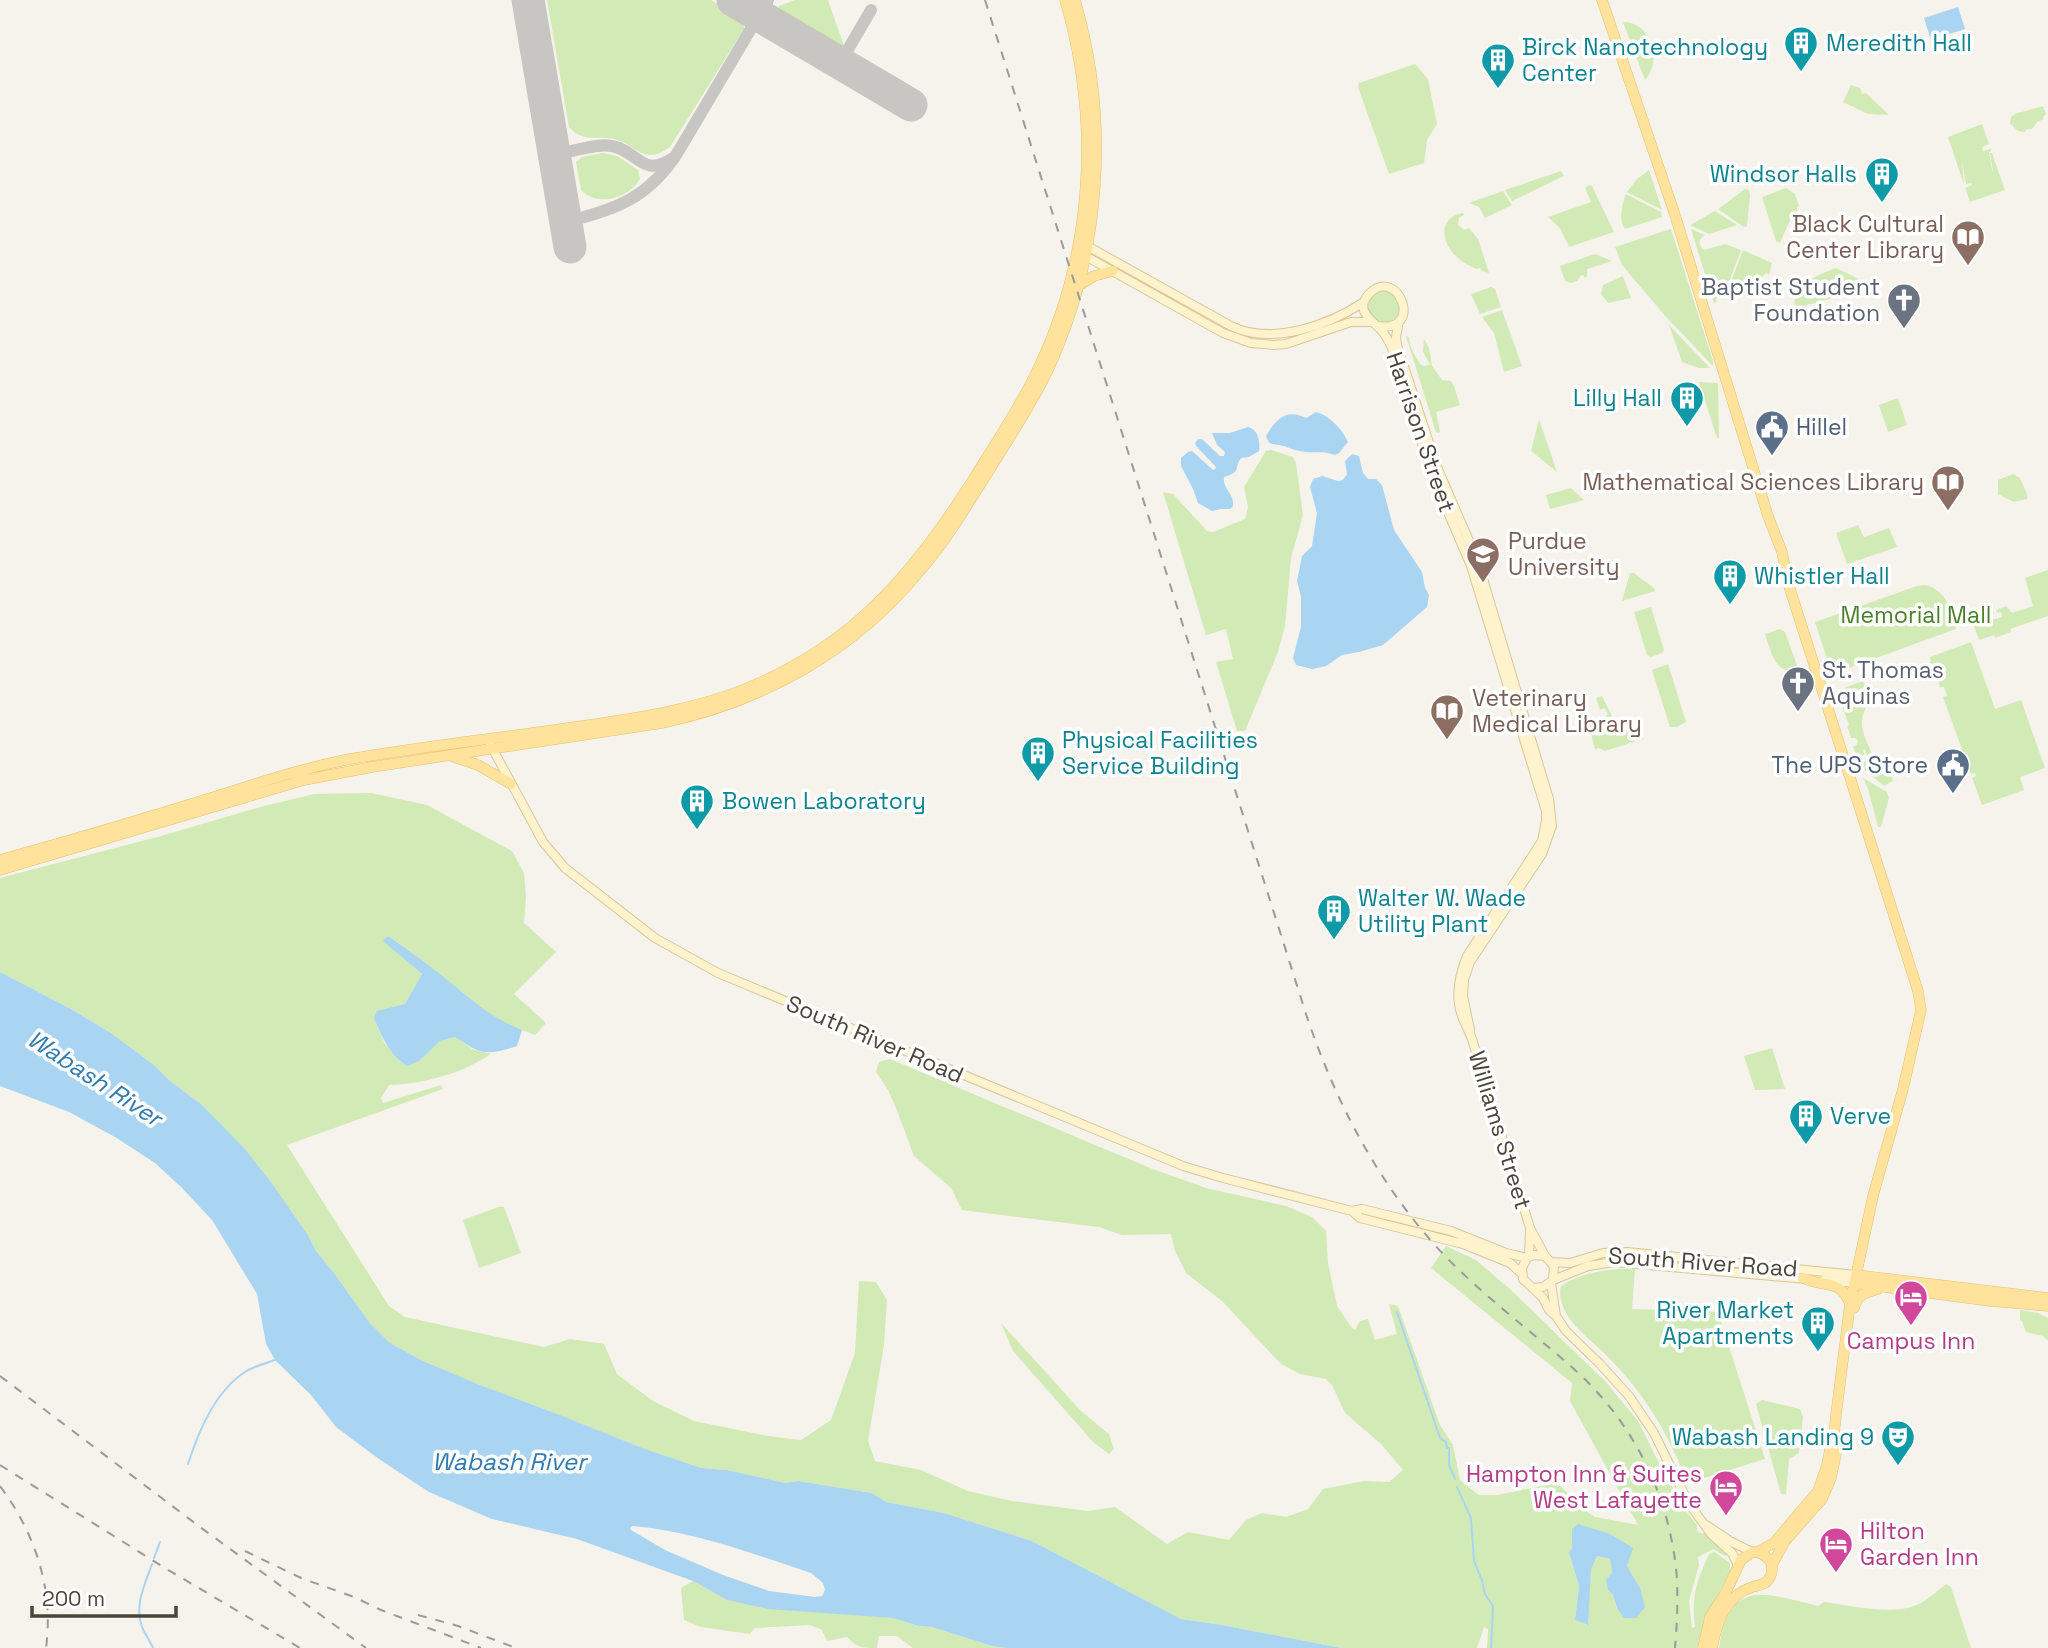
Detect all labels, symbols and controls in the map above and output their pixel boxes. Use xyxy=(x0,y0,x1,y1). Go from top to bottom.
building icon: Meredith Hall xyxy=(1782,24,1820,73)
place label: Meredith Hall xyxy=(1826,28,1972,58)
place label: Birck Nanotechnology Center xyxy=(1522,32,1768,88)
building icon: Birck Nanotechnology Center xyxy=(1479,41,1517,90)
building icon: Windsor Halls xyxy=(1863,155,1901,204)
place label: Windsor Halls xyxy=(1710,159,1857,189)
place label: Black Cultural Center Library xyxy=(1786,209,1944,265)
library icon: Black Cultural Center Library xyxy=(1949,218,1987,267)
place label: Baptist Student Foundation xyxy=(1701,272,1880,328)
church icon: Baptist Student Foundation xyxy=(1885,281,1923,330)
street label: Harrison Street xyxy=(1379,348,1463,516)
building icon: Lilly Hall xyxy=(1668,379,1706,428)
place label: Lilly Hall xyxy=(1573,383,1662,413)
public building icon: Hillel xyxy=(1753,408,1791,457)
place label: Hillel xyxy=(1796,412,1847,442)
library icon: Mathematical Sciences Library xyxy=(1929,463,1967,512)
place label: Mathematical Sciences Library xyxy=(1582,467,1924,497)
place label: Purdue University xyxy=(1508,526,1619,582)
school or university icon: Purdue University xyxy=(1464,535,1502,584)
building icon: Whistler Hall xyxy=(1711,557,1749,606)
place label: Whistler Hall xyxy=(1754,561,1890,591)
park label: Memorial Mall xyxy=(1841,600,1991,630)
place label: St. Thomas Aquinas xyxy=(1822,655,1944,711)
church icon: St. Thomas Aquinas xyxy=(1779,664,1817,713)
place label: Veterinary Medical Library xyxy=(1472,683,1642,739)
library icon: Veterinary Medical Library xyxy=(1428,692,1466,741)
place label: Physical Facilities Service Building xyxy=(1062,725,1258,781)
building icon: Physical Facilities Service Building xyxy=(1019,734,1057,783)
public building icon: The UPS Store xyxy=(1934,746,1972,795)
place label: The UPS Store xyxy=(1771,750,1928,780)
building icon: Bowen Laboratory xyxy=(678,782,716,831)
place label: Bowen Laboratory xyxy=(722,786,926,816)
place label: Walter W. Wade Utility Plant xyxy=(1358,883,1526,939)
building icon: Walter W. Wade Utility Plant xyxy=(1315,892,1353,941)
street label: South River Road xyxy=(782,988,968,1090)
water label: Wabash River xyxy=(22,1023,170,1135)
street label: Williams Street xyxy=(1462,1047,1538,1213)
building icon: Verve xyxy=(1787,1097,1825,1146)
place label: Verve xyxy=(1830,1101,1891,1131)
street label: South River Road xyxy=(1607,1240,1799,1284)
hotel icon: Campus Inn xyxy=(1892,1278,1930,1327)
place label: River Market Apartments xyxy=(1656,1295,1794,1351)
building icon: River Market Apartments xyxy=(1799,1304,1837,1353)
place label: Campus Inn xyxy=(1847,1326,1975,1356)
theatre icon: Wabash Landing 9 xyxy=(1879,1418,1917,1467)
place label: Wabash Landing 9 xyxy=(1672,1422,1874,1452)
water label: Wabash River xyxy=(432,1446,589,1477)
place label: Hampton Inn & Suites West Lafayette xyxy=(1466,1459,1702,1515)
hotel icon: Hampton Inn & Suites West Lafayette xyxy=(1707,1468,1745,1517)
place label: Hilton Garden Inn xyxy=(1860,1516,1979,1572)
hotel icon: Hilton Garden Inn xyxy=(1817,1525,1855,1574)
scale bar xyxy=(32,1574,175,1618)
text: 200 m xyxy=(42,1585,105,1612)

